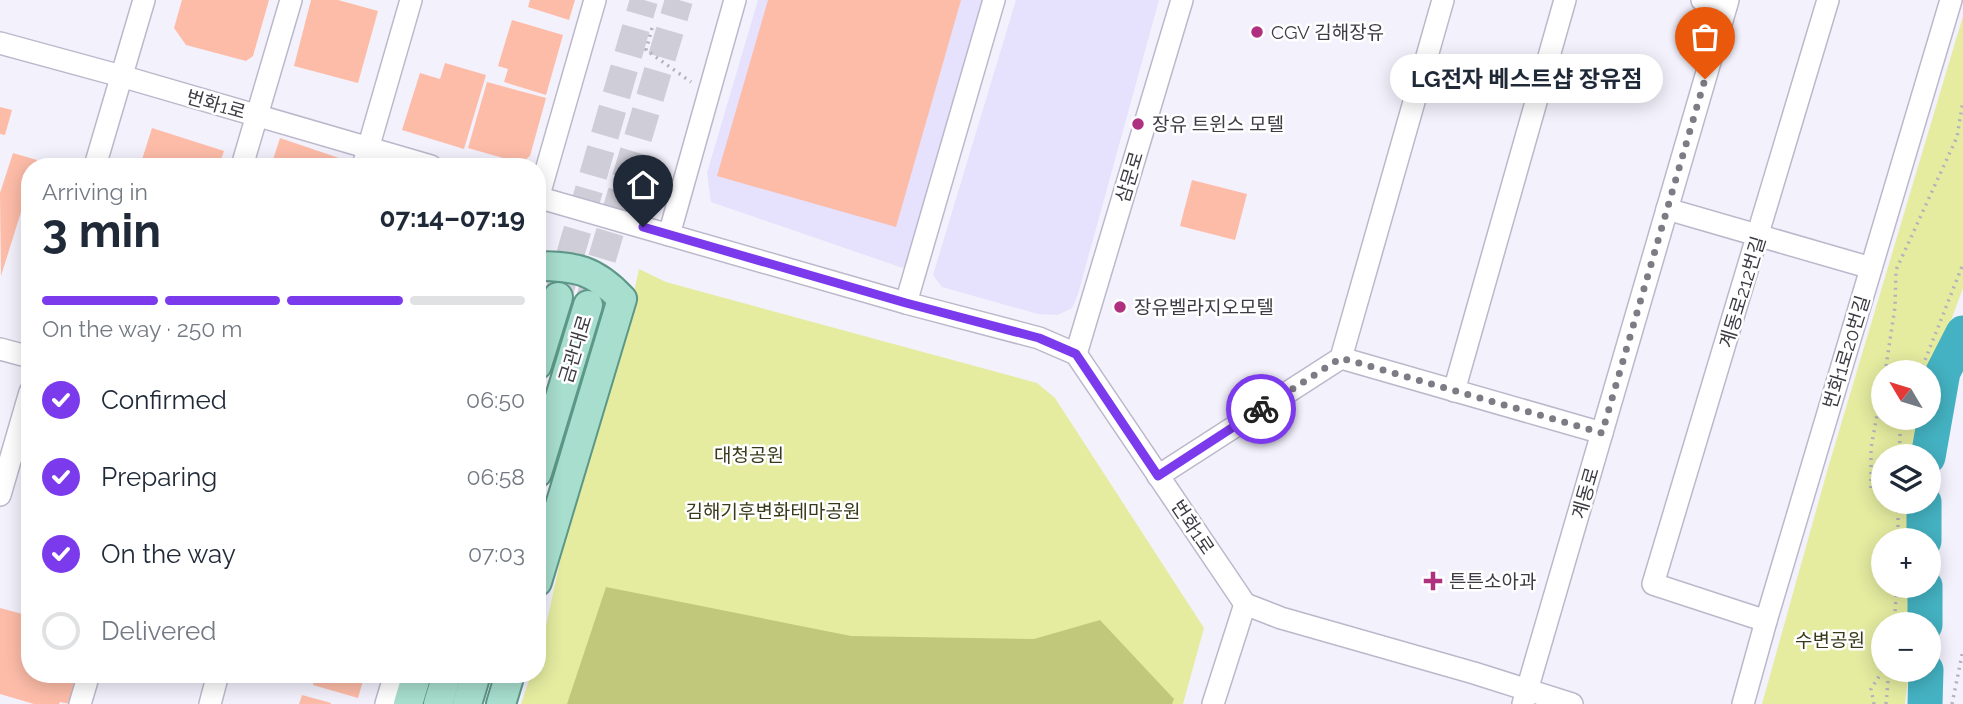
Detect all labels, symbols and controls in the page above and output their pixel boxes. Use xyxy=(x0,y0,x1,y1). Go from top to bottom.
pin xyxy=(1675,7,1735,79)
icon: bag xyxy=(1686,18,1724,56)
place label: CGV 김해장유 xyxy=(1271,21,1384,43)
marker: CGV 김해장유 xyxy=(1249,24,1265,40)
callout: LG전자 베스트샵 장유점 xyxy=(1390,55,1663,104)
text: LG전자 베스트샵 장유점 xyxy=(1411,65,1642,92)
street label: 번화1로 xyxy=(184,85,248,123)
place label: 장유 트윈스 모텔 xyxy=(1152,113,1284,135)
marker: 장유 트윈스 모텔 xyxy=(1130,116,1146,132)
street label: 삼문로 xyxy=(1111,149,1147,205)
pin xyxy=(613,155,673,227)
icon: home xyxy=(624,166,662,204)
text: Arriving in xyxy=(42,178,148,205)
text: 07:14–07:19 xyxy=(380,203,525,233)
text: 3 min xyxy=(42,204,161,258)
street label: 계동로212번길 xyxy=(1715,234,1769,350)
street label: 번화1로20번길 xyxy=(1818,293,1874,411)
place label: 장유벨라지오모텔 xyxy=(1134,296,1274,318)
marker: 장유벨라지오모텔 xyxy=(1112,299,1128,315)
street label: 금관대로 xyxy=(554,312,596,386)
text: On the way · 250 m xyxy=(42,315,242,342)
north arrow xyxy=(1871,360,1941,430)
map controls xyxy=(1871,360,1941,682)
courier xyxy=(1226,374,1296,444)
icon: check xyxy=(42,381,80,419)
text: Confirmed xyxy=(101,385,227,415)
text: 06:50 xyxy=(466,386,525,413)
icon: bike xyxy=(1242,390,1280,428)
park label: 대청공원 xyxy=(714,444,784,466)
button: layers xyxy=(1871,444,1941,514)
icon: check xyxy=(42,458,80,496)
text: Preparing xyxy=(101,462,217,492)
text: 06:58 xyxy=(467,463,525,490)
street label: 계동로 xyxy=(1567,465,1603,521)
street label: 번화1로 xyxy=(1167,496,1219,558)
park label: 김해기후변화테마공원 xyxy=(686,500,860,522)
button: + xyxy=(1871,528,1941,598)
icon: check xyxy=(42,535,80,573)
text: On the way xyxy=(101,539,236,569)
text: 07:03 xyxy=(468,540,525,567)
place label: 튼튼소아과 xyxy=(1449,570,1536,592)
marker: 튼튼소아과 xyxy=(1423,571,1443,591)
button: − xyxy=(1871,612,1941,682)
text: Delivered xyxy=(101,616,216,646)
park label: 수변공원 xyxy=(1795,629,1865,651)

